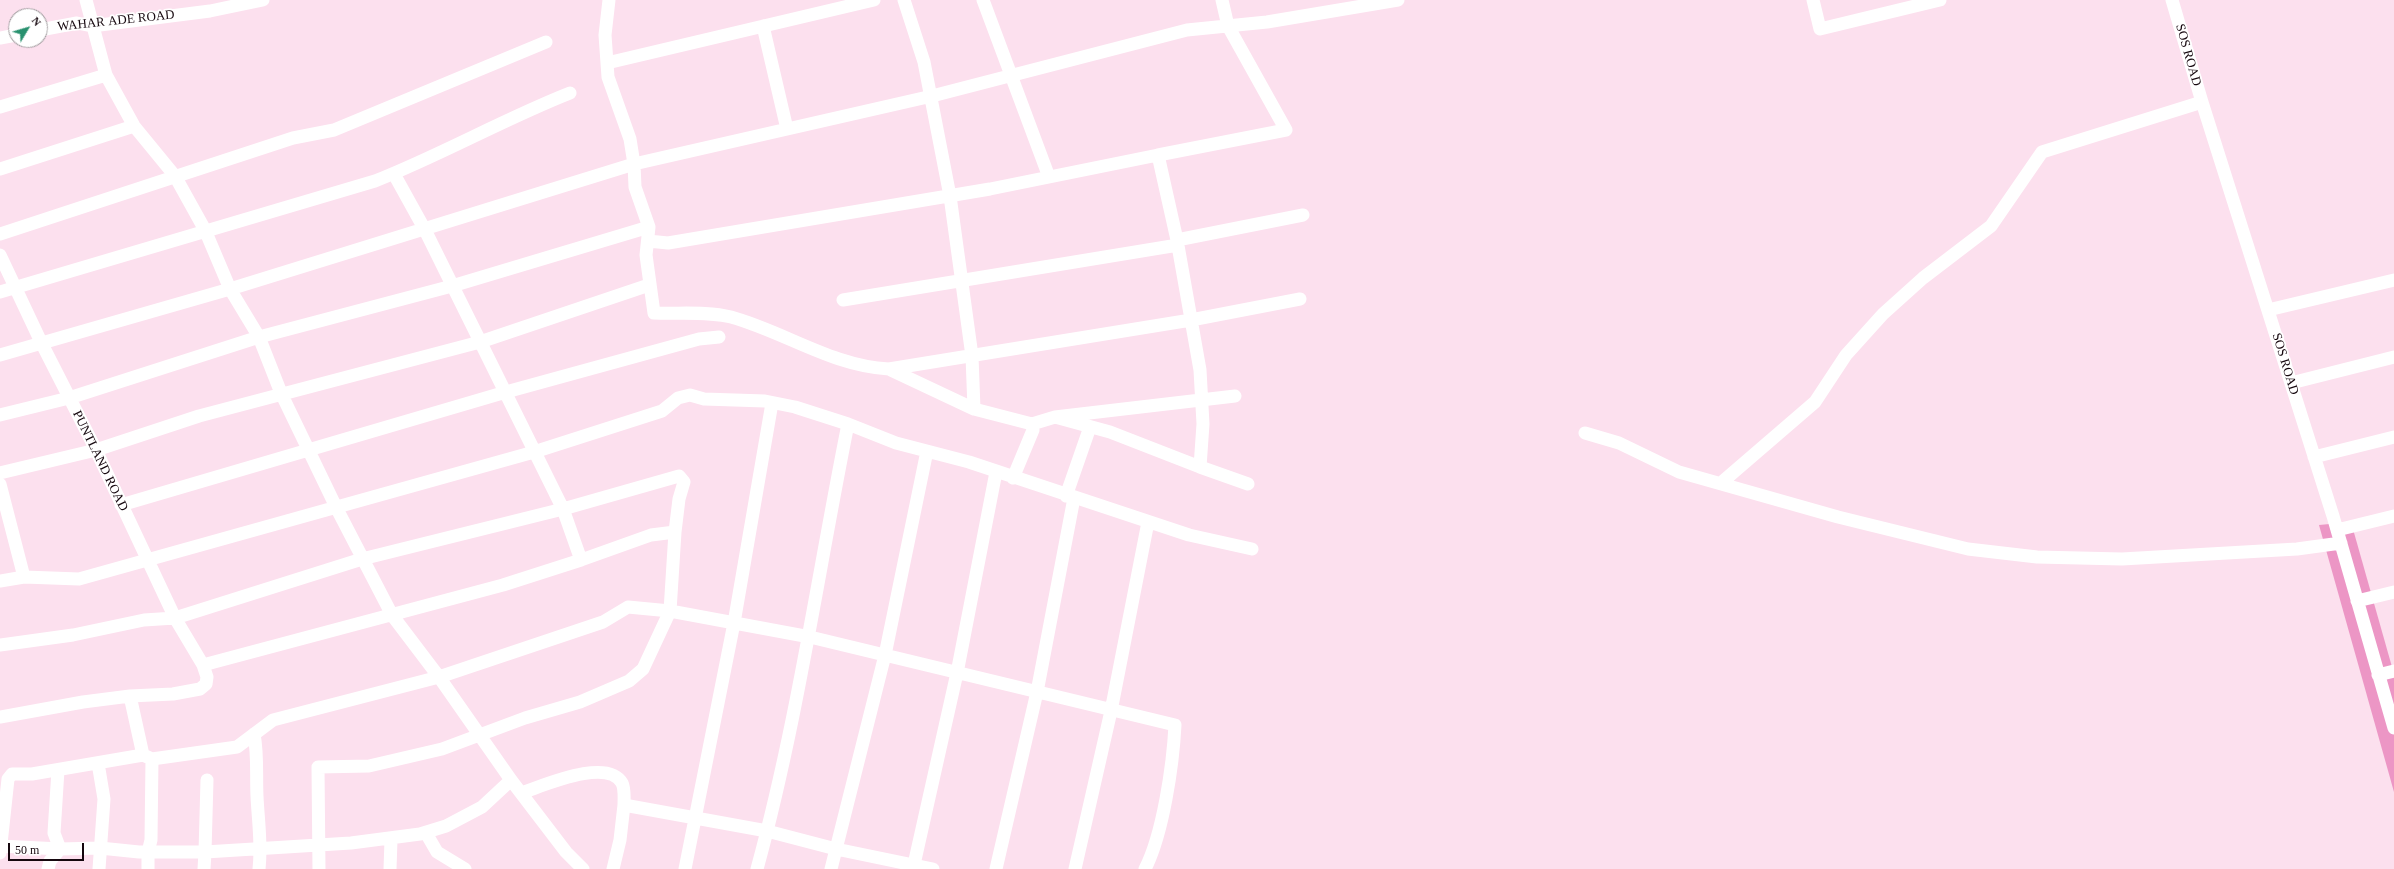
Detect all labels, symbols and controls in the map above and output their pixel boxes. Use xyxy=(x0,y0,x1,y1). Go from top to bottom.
street label: WAHAR ADE ROAD xyxy=(60,7,172,35)
north arrow xyxy=(8,8,48,48)
text: N xyxy=(29,14,44,28)
street label: SOS ROAD xyxy=(2172,23,2204,87)
street label: SOS ROAD xyxy=(2269,332,2301,396)
street label: PUNTLAND ROAD xyxy=(70,411,130,511)
scale bar xyxy=(10,835,86,861)
text: 50 m xyxy=(15,843,39,857)

